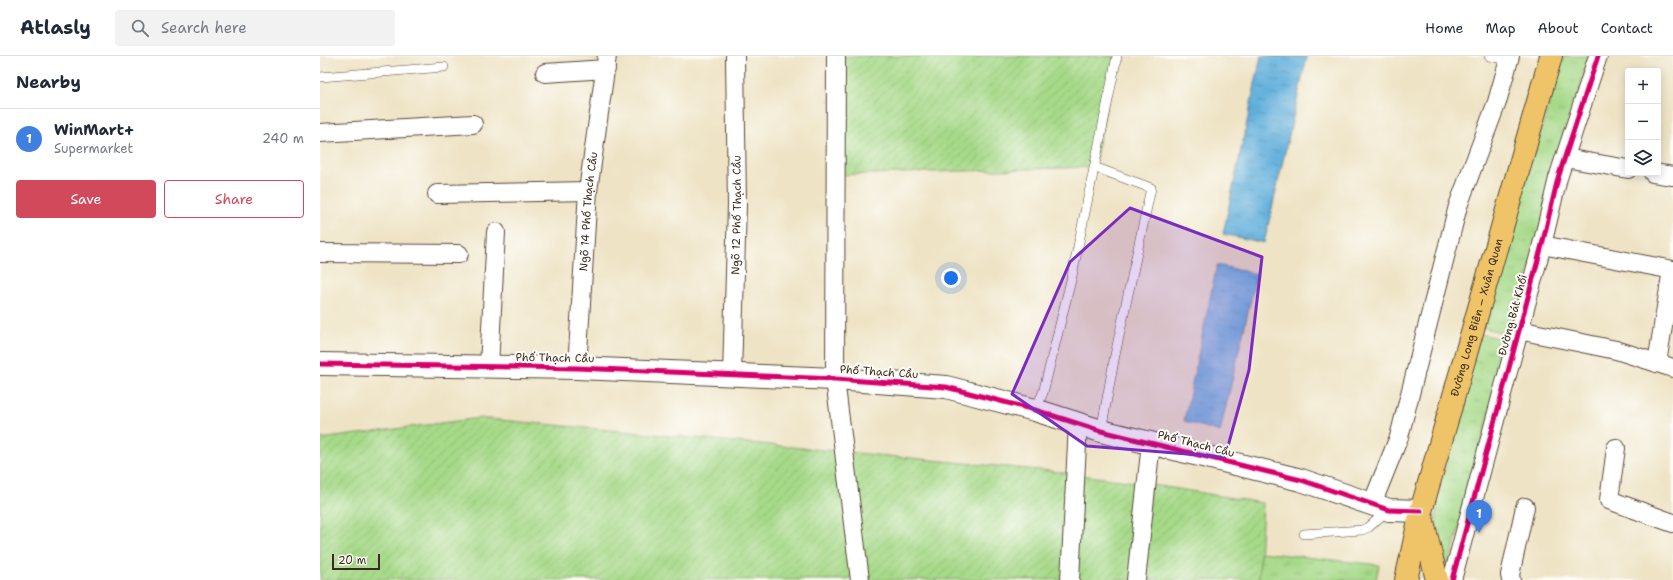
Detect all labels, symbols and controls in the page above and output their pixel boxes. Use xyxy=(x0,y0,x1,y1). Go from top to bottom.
search box xyxy=(115,10,395,46)
text: Atlasly xyxy=(20,15,91,40)
icon: search xyxy=(129,17,151,39)
text: Search here xyxy=(161,18,247,38)
text: Home xyxy=(1425,19,1464,37)
text: Map xyxy=(1486,19,1516,37)
text: About xyxy=(1538,19,1579,37)
text: Contact xyxy=(1601,19,1653,37)
map controls xyxy=(1625,68,1661,176)
button: + xyxy=(1625,68,1661,104)
text: Nearby xyxy=(16,71,81,93)
button: − xyxy=(1625,104,1661,140)
text: WinMart+ xyxy=(54,120,134,140)
text: 1 xyxy=(26,130,32,147)
text: 240 m xyxy=(262,130,304,147)
text: Supermarket xyxy=(54,140,133,157)
button: layers xyxy=(1625,140,1661,176)
street label: Ngõ 14 Phố Thạch Cầu xyxy=(576,151,601,272)
street label: Ngõ 12 Phố Thạch Cầu xyxy=(727,155,745,275)
button: Save xyxy=(16,180,156,218)
button: Share xyxy=(164,180,304,218)
street label: Đường Long Biên – Xuân Quan xyxy=(1447,236,1506,398)
your location xyxy=(941,268,961,288)
street label: Đường Bát Khối xyxy=(1495,273,1531,357)
street label: Phố Thạch Cầu xyxy=(515,350,595,366)
street label: Phố Thạch Cầu xyxy=(839,362,919,382)
street label: Phố Thạch Cầu xyxy=(1156,427,1236,461)
pin: 1 xyxy=(1466,500,1492,533)
scale bar xyxy=(332,552,380,571)
text: 20 m xyxy=(338,553,366,568)

